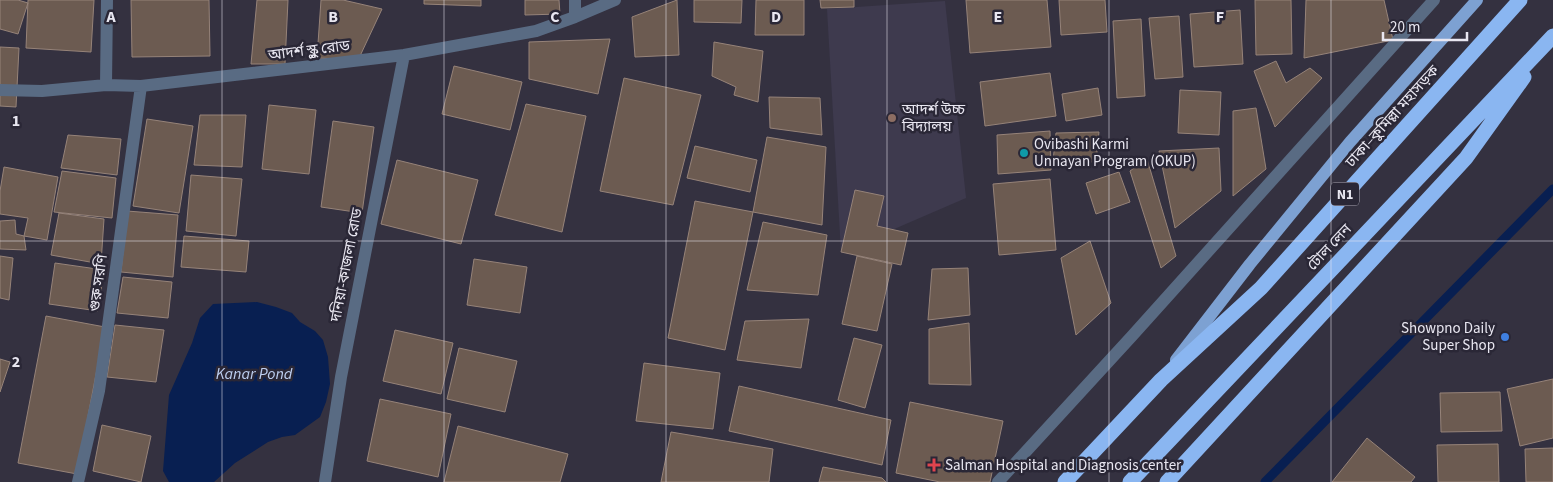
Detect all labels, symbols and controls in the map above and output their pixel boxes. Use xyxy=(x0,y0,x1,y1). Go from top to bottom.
text: A xyxy=(105,6,116,28)
text: B xyxy=(328,6,338,28)
text: C xyxy=(550,6,560,28)
text: D xyxy=(771,6,781,28)
text: E xyxy=(994,6,1002,28)
text: F xyxy=(1216,6,1224,28)
scale bar xyxy=(1383,10,1467,42)
text: 20 m xyxy=(1390,17,1420,38)
street label: আদর্শ স্কুল রোড xyxy=(266,35,351,66)
street label: ঢাকা–কুমিল্লা মহাসড়ক xyxy=(1340,60,1445,173)
place label: আদর্শ উচ্চ বিদ্যালয় xyxy=(901,99,966,137)
text: 1 xyxy=(12,110,20,132)
marker: আদর্শ উচ্চ বিদ্যালয় xyxy=(886,112,898,124)
place label: Ovibashi Karmi Unnayan Program (OKUP) xyxy=(1034,134,1196,172)
marker: Ovibashi Karmi Unnayan Program (OKUP) xyxy=(1018,147,1030,159)
road number: N1 xyxy=(1331,182,1359,205)
street label: দনিয়া-কাজলা রোড xyxy=(325,206,368,325)
street label: টোল লেন xyxy=(1302,219,1357,275)
street label: গুরু সরণি xyxy=(84,252,113,313)
place label: Showpno Daily Super Shop xyxy=(1401,318,1495,356)
marker: Showpno Daily Super Shop xyxy=(1499,331,1511,343)
text: 2 xyxy=(12,351,20,373)
water label: Kanar Pond xyxy=(216,363,293,385)
place label: Salman Hospital and Diagnosis center xyxy=(945,455,1182,476)
marker: Salman Hospital and Diagnosis center xyxy=(927,458,941,472)

